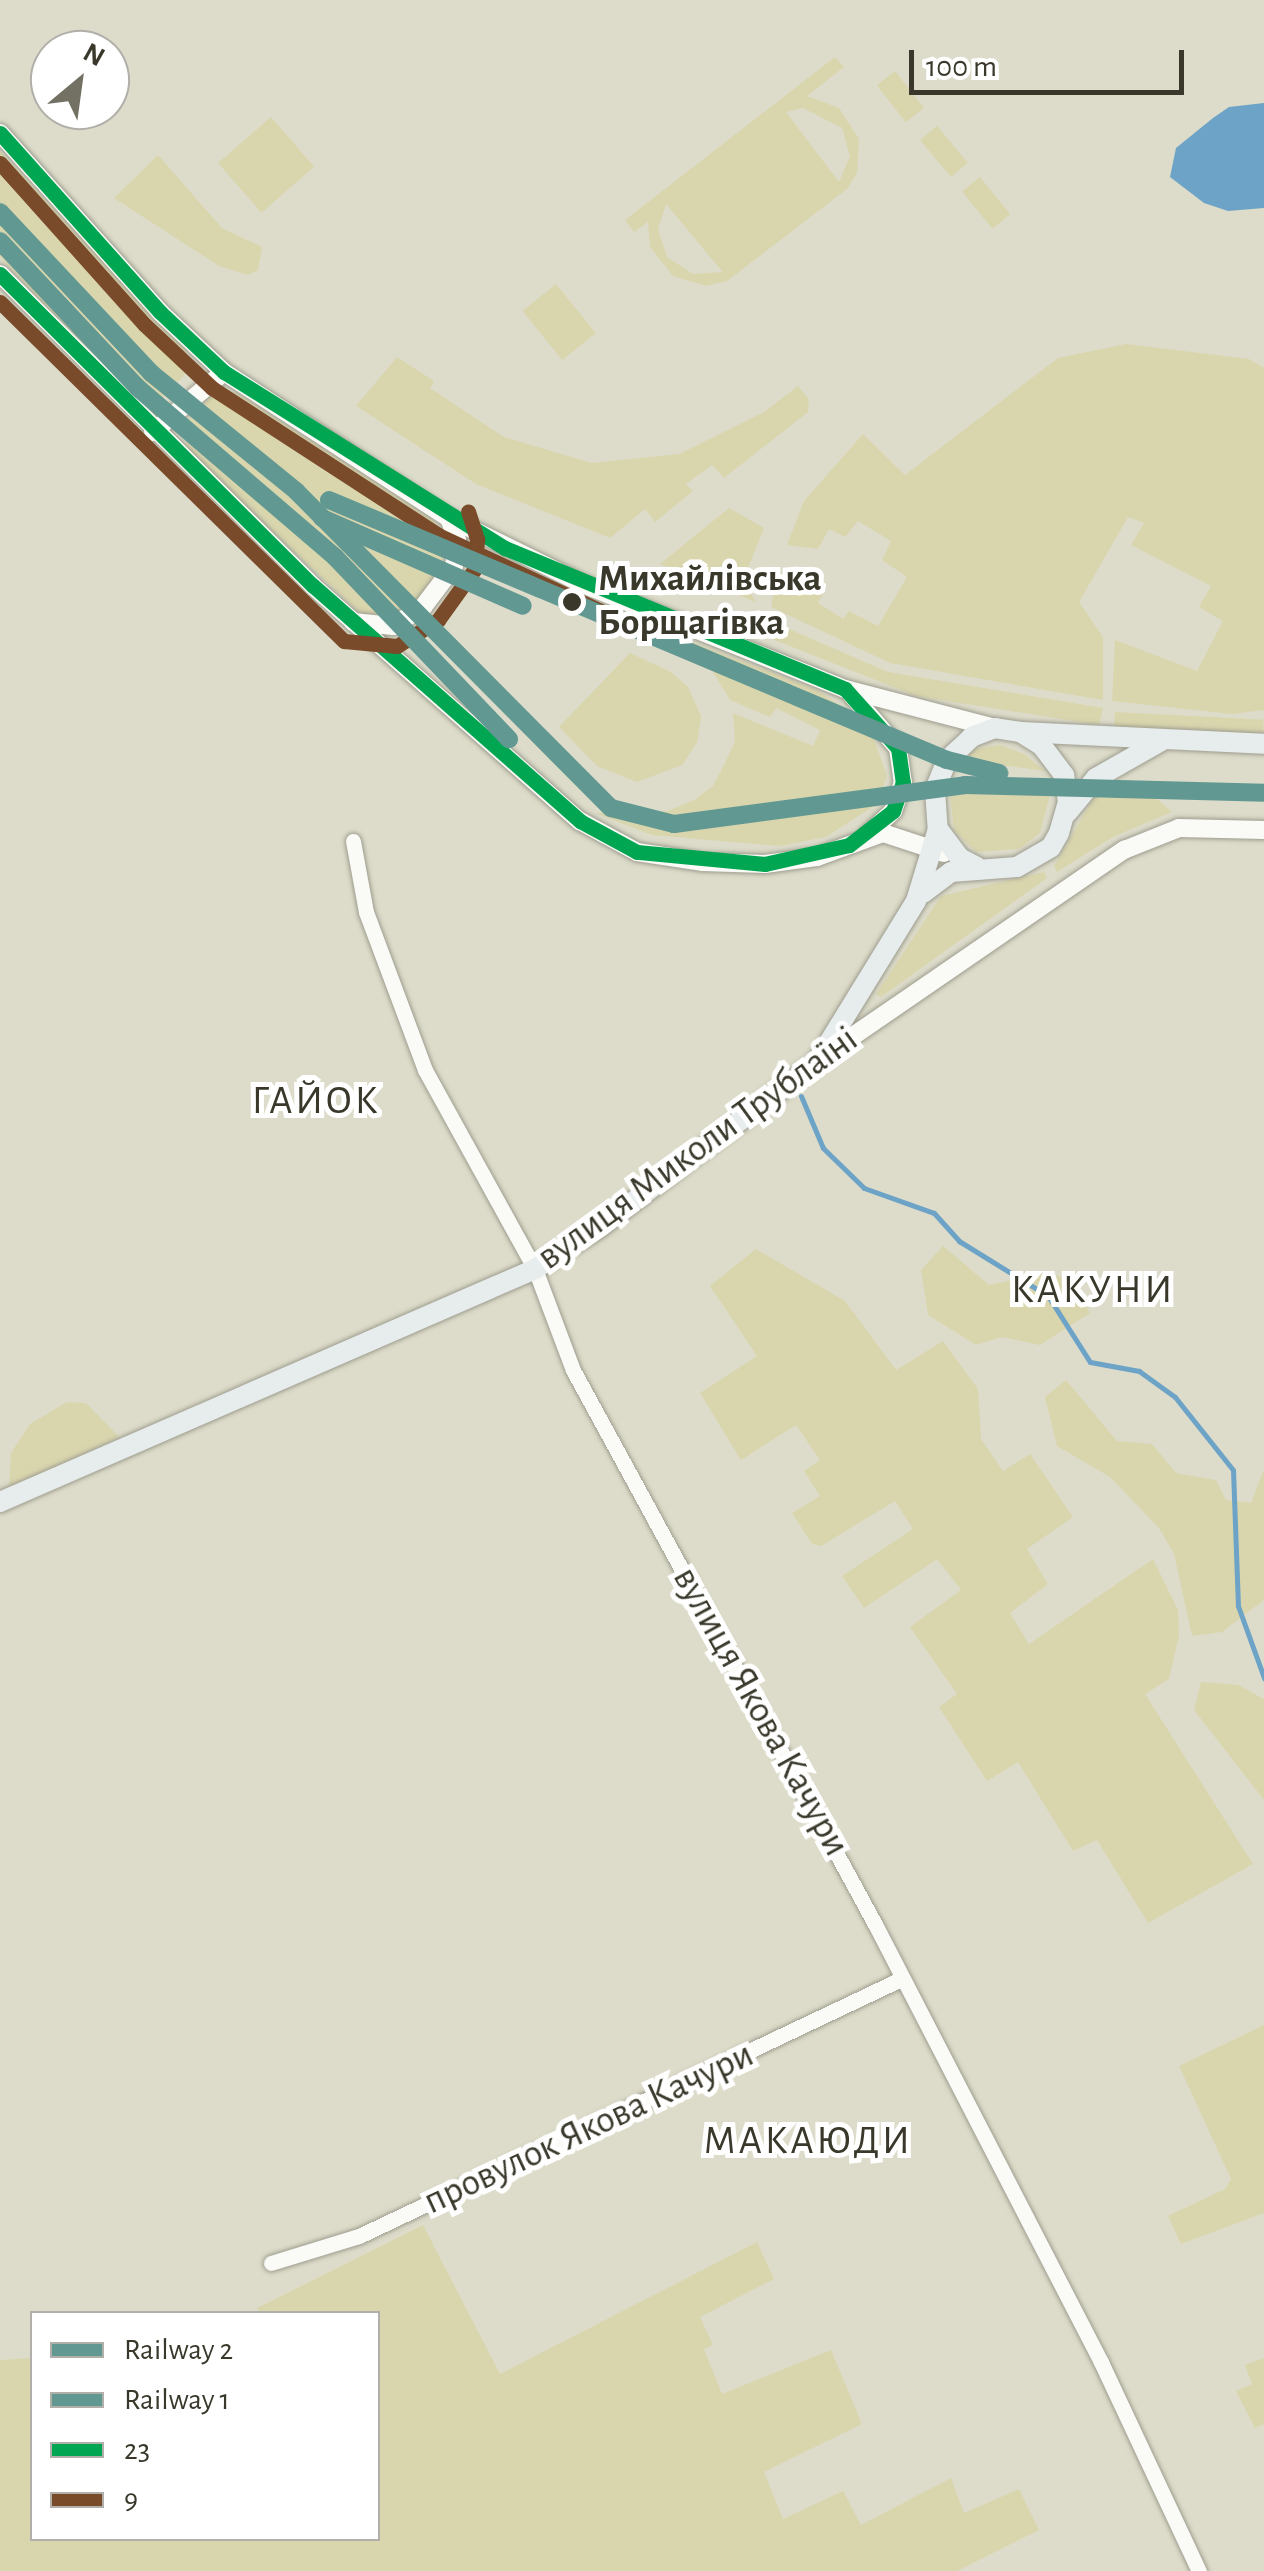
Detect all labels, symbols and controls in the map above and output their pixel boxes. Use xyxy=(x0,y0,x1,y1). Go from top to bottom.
north arrow xyxy=(30,30,130,130)
scale bar xyxy=(914,30,1189,92)
text: N xyxy=(78,39,109,72)
text: 100 m xyxy=(926,52,997,82)
place label: Михайлівська Борщагівка xyxy=(598,557,821,646)
marker: Михайлівська Борщагівка xyxy=(555,585,589,619)
street label: вулиця Миколи Трублаїні xyxy=(529,1017,867,1281)
district label: ГАЙОК xyxy=(252,1077,380,1125)
district label: КАКУНИ xyxy=(1011,1266,1175,1314)
street label: вулиця Якова Качури xyxy=(662,1560,858,1864)
street label: провулок Якова Качури xyxy=(417,2033,761,2225)
district label: МАКАЮДИ xyxy=(703,2117,913,2165)
legend xyxy=(30,2311,380,2541)
text: Railway 2 xyxy=(124,2335,233,2365)
text: Railway 1 xyxy=(124,2385,230,2415)
text: 23 xyxy=(124,2435,150,2465)
text: 9 xyxy=(124,2485,138,2515)

